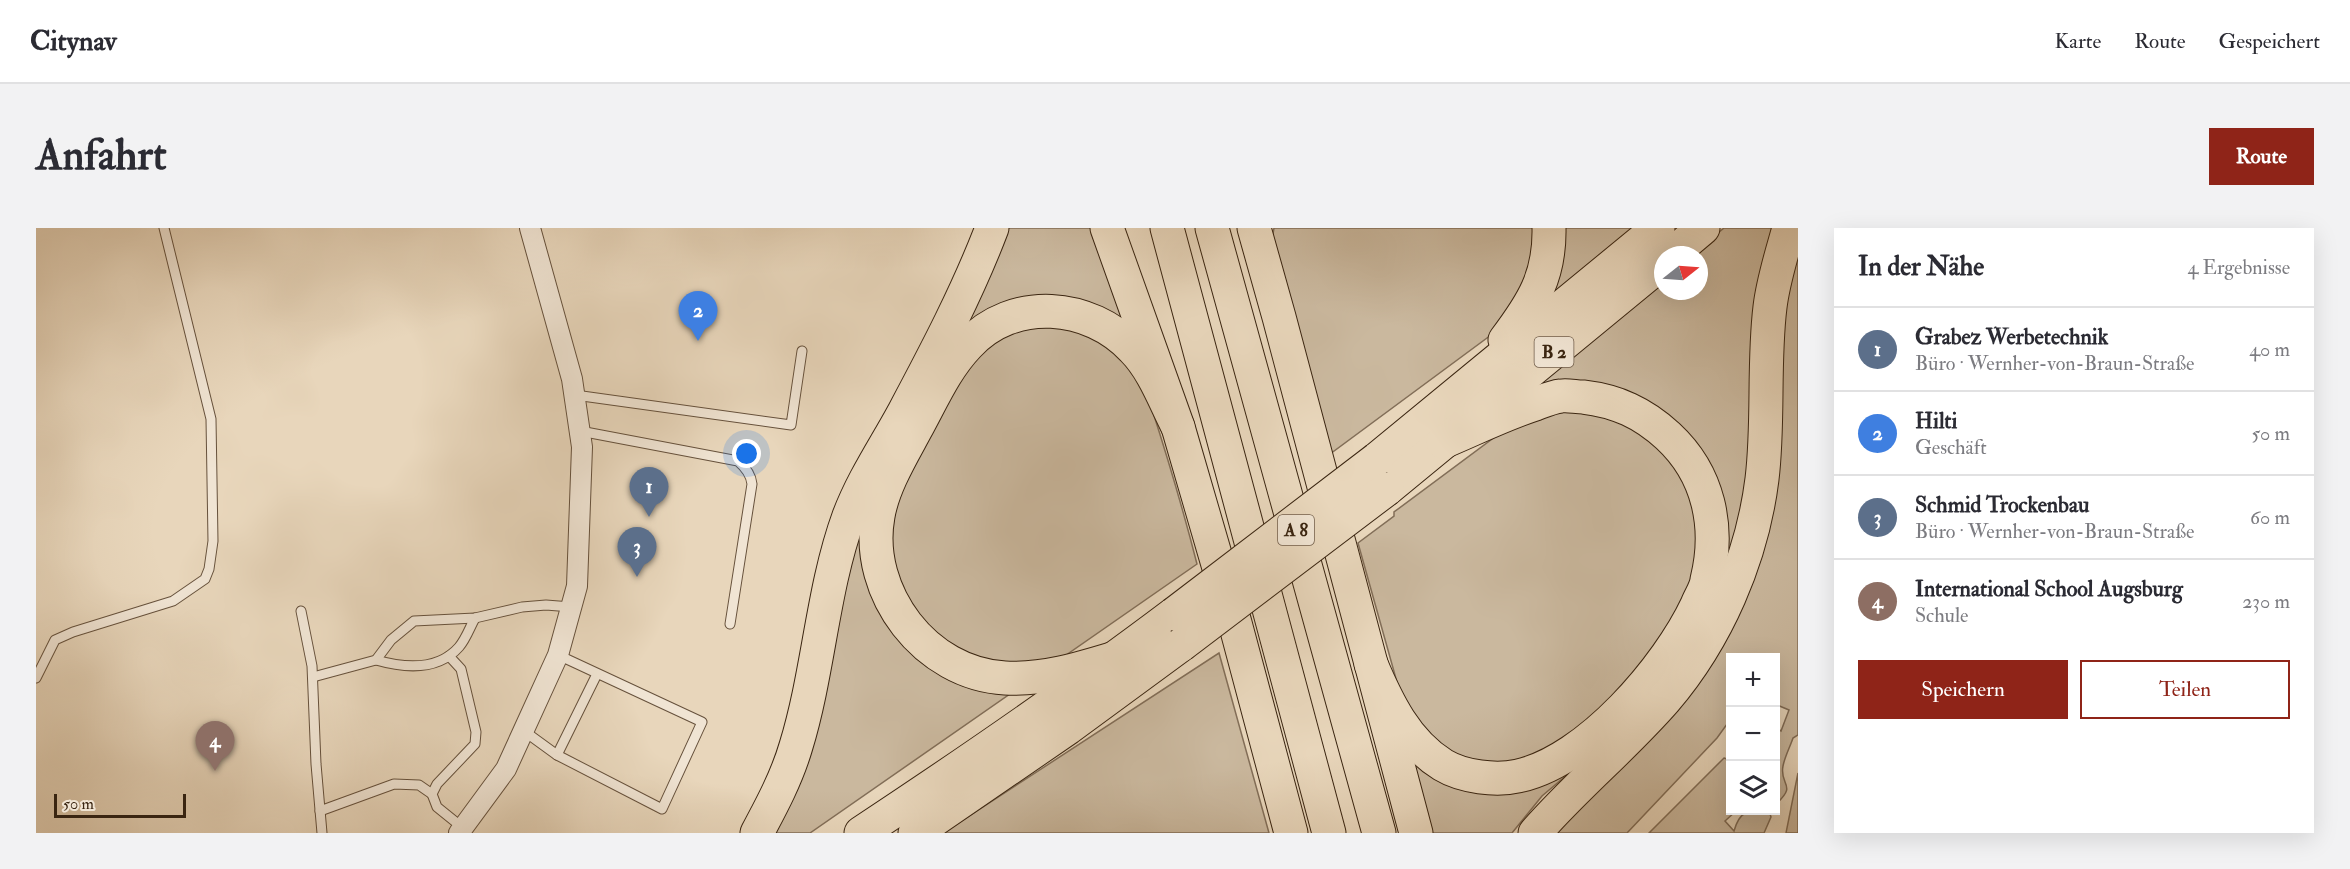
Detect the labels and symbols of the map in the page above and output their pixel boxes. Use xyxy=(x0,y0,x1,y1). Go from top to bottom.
north arrow xyxy=(1654,246,1708,300)
pin: 2 xyxy=(678,291,718,341)
road number: B 2 xyxy=(1534,337,1574,367)
your location xyxy=(732,439,761,468)
pin: 1 xyxy=(630,468,668,517)
road number: A 8 xyxy=(1278,515,1314,545)
pin: 3 xyxy=(618,528,656,577)
pin: 4 xyxy=(196,722,234,771)
scale bar xyxy=(54,791,186,818)

